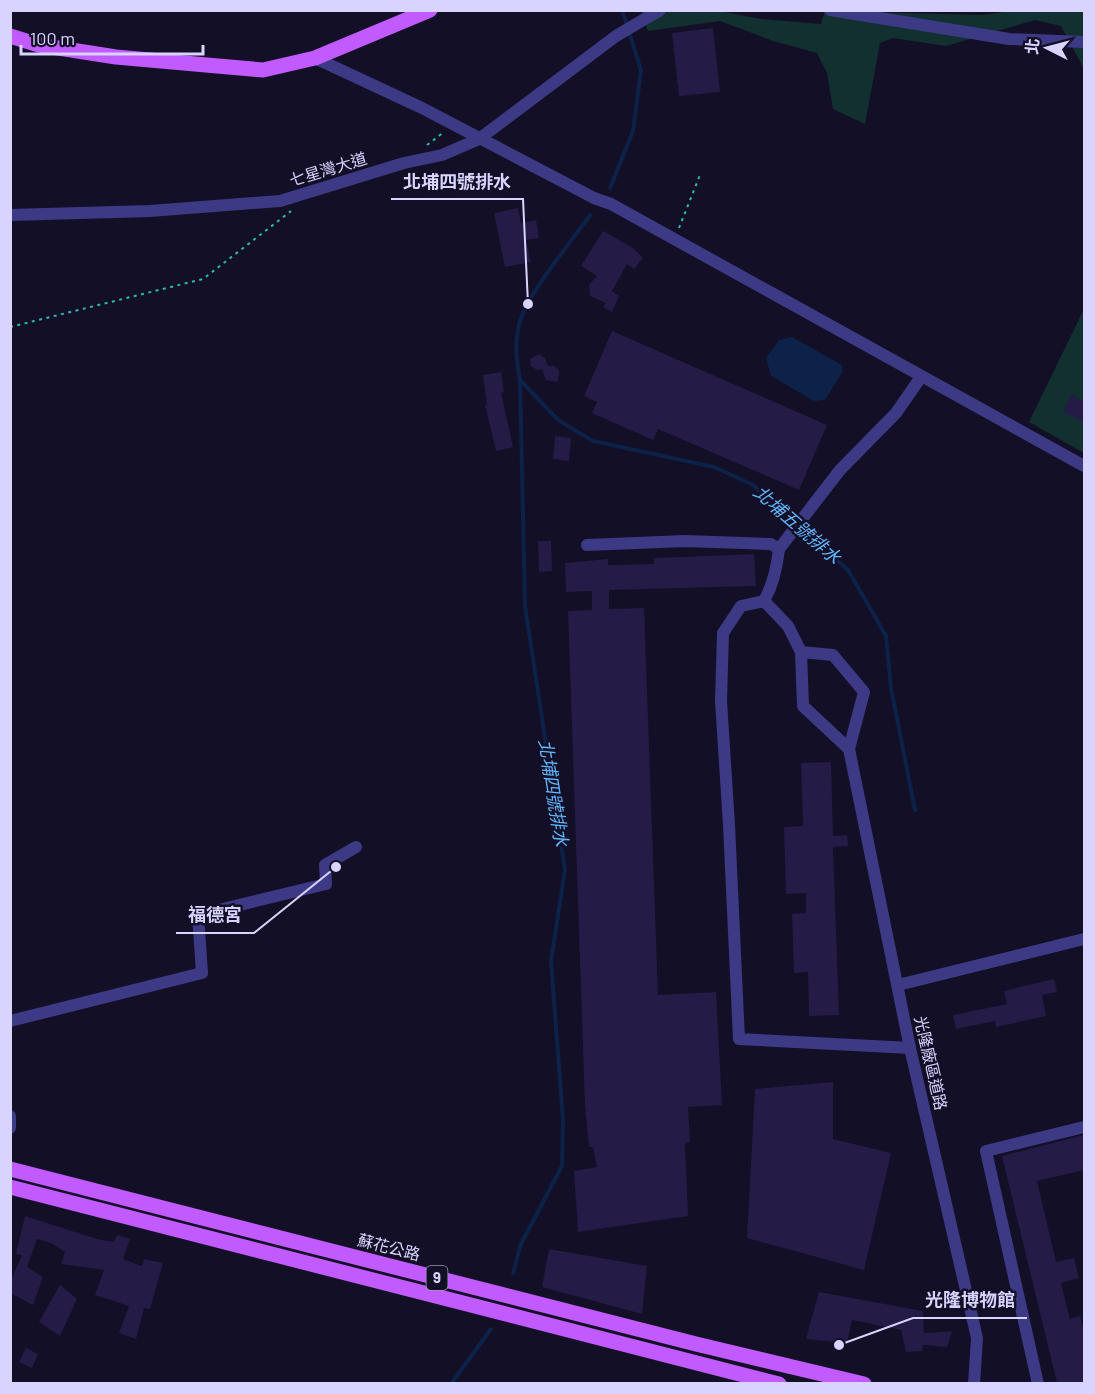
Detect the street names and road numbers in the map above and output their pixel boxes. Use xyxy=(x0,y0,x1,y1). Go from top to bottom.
street label: 七星灣大道 xyxy=(287,148,369,189)
street label: 光隆廠區道路 xyxy=(911,1014,952,1112)
street label: 蘇花公路 xyxy=(356,1230,422,1263)
road number: 9 xyxy=(426,1266,448,1290)

